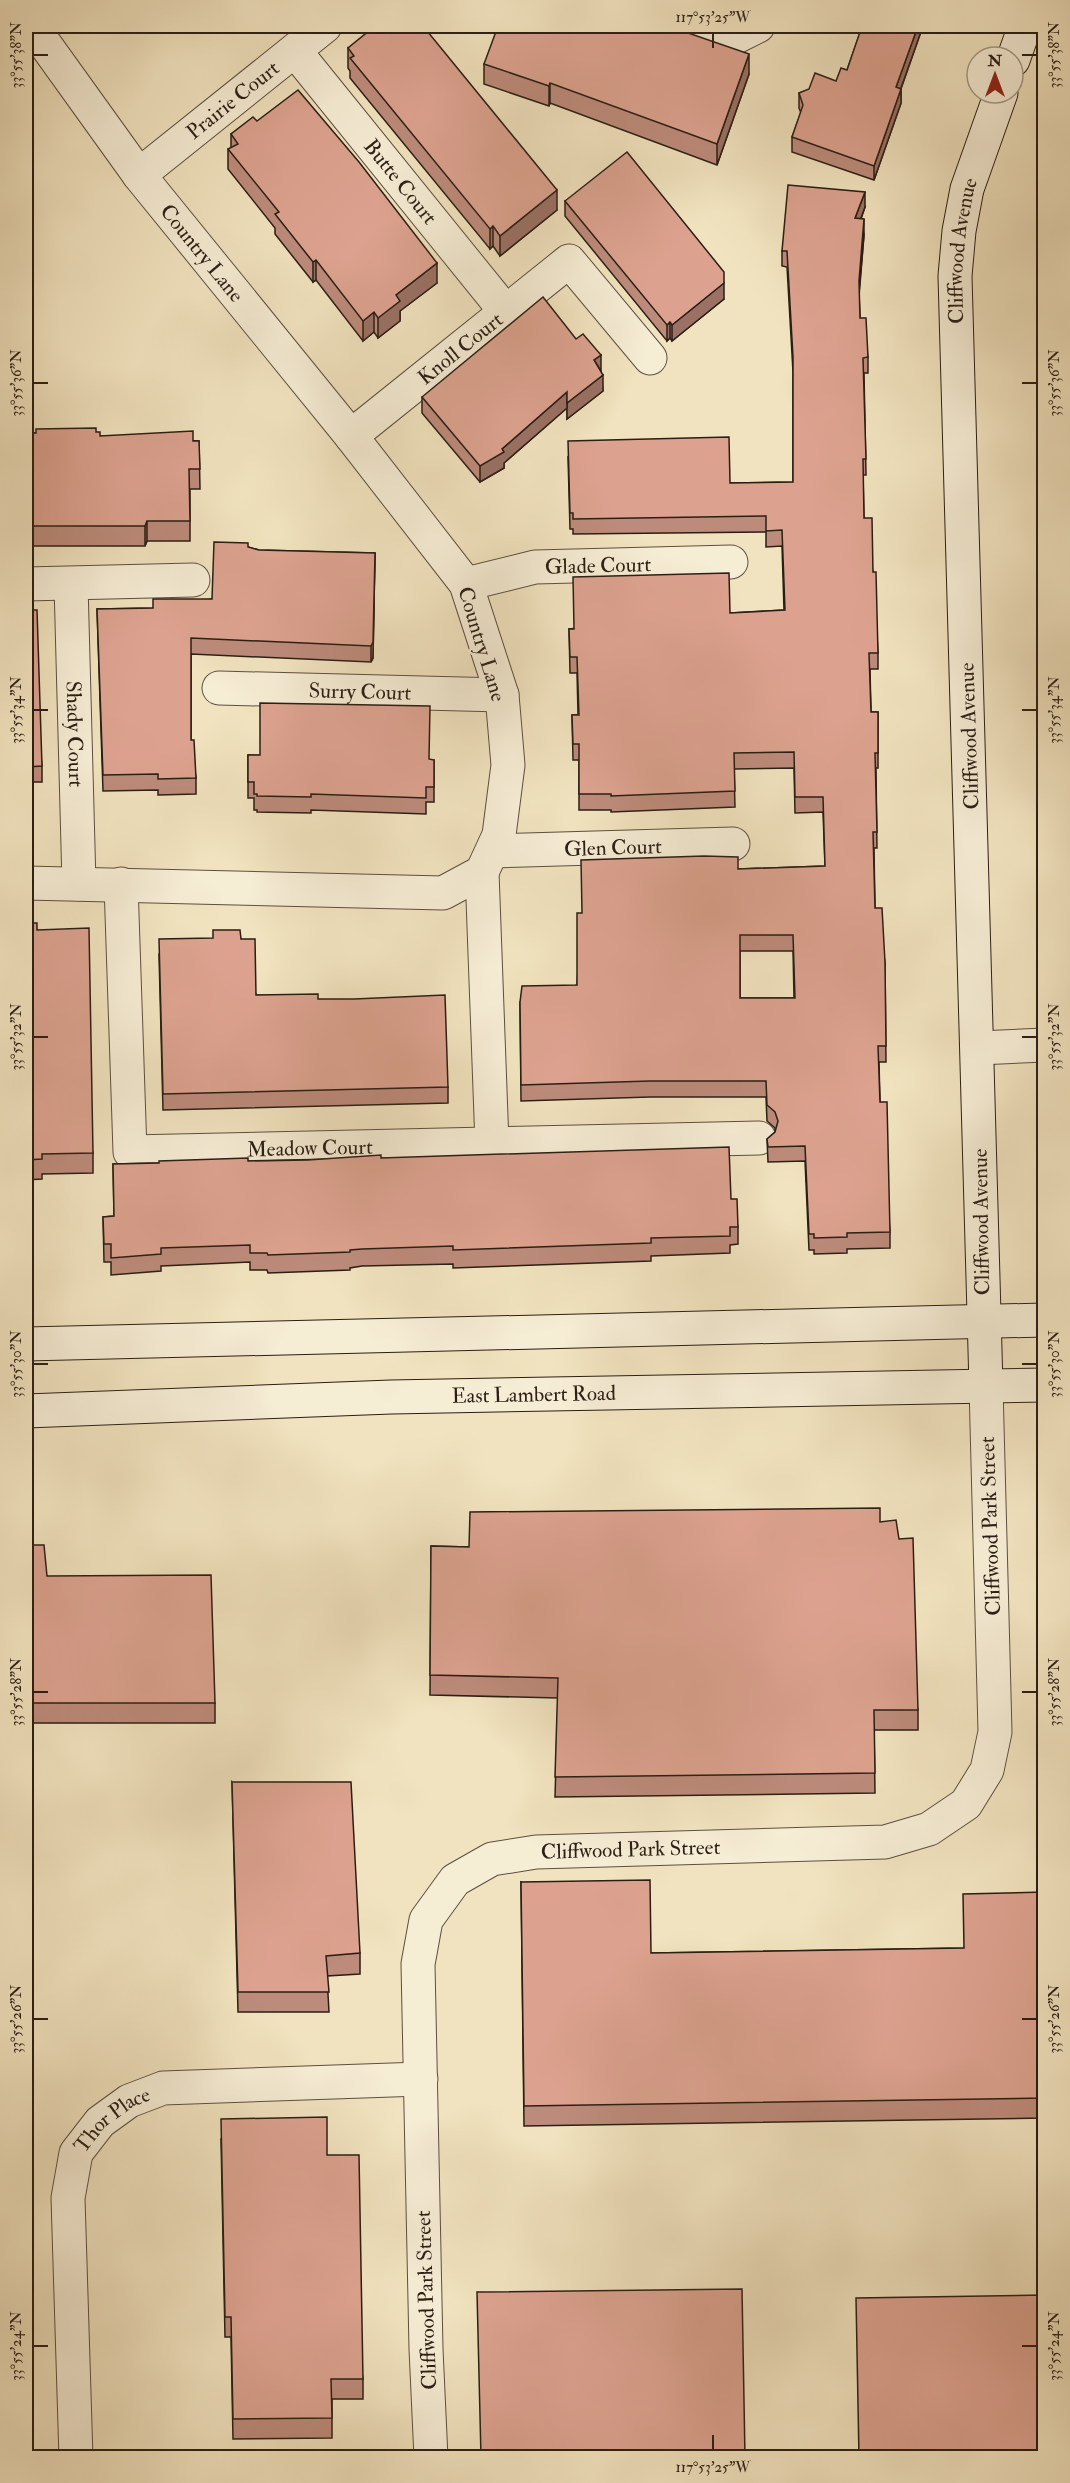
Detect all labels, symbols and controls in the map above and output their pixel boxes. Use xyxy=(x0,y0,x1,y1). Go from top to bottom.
text: 117°53'25"W xyxy=(675,8,751,27)
text: 33°55'38"N xyxy=(7,21,26,88)
text: 33°55'38"N xyxy=(1045,21,1064,88)
north arrow xyxy=(965,45,1025,105)
text: N xyxy=(987,51,1003,71)
street label: Prairie Court xyxy=(181,55,285,146)
street label: Butte Court xyxy=(358,134,443,230)
street label: Cliffwood Avenue xyxy=(942,174,984,324)
street label: Country Lane xyxy=(154,199,250,308)
street label: Knoll Court xyxy=(412,306,509,391)
text: 33°55'36"N xyxy=(7,349,26,417)
text: 33°55'36"N xyxy=(1045,349,1064,417)
street label: Glade Court xyxy=(544,551,652,581)
street label: Country Lane xyxy=(451,583,512,705)
street label: Cliffwood Avenue xyxy=(953,662,986,810)
text: 33°55'34"N xyxy=(7,676,26,744)
text: 33°55'34"N xyxy=(1045,676,1064,744)
street label: Surry Court xyxy=(308,677,412,707)
street label: Shady Court xyxy=(60,680,89,788)
street label: Glen Court xyxy=(564,833,663,863)
text: 33°55'32"N xyxy=(7,1003,26,1071)
text: 33°55'32"N xyxy=(1045,1003,1064,1071)
street label: Meadow Court xyxy=(246,1134,373,1163)
street label: Cliffwood Avenue xyxy=(967,1148,996,1296)
text: 33°55'30"N xyxy=(7,1330,26,1398)
text: 33°55'30"N xyxy=(1045,1330,1064,1398)
street label: East Lambert Road xyxy=(451,1380,617,1410)
street label: Cliffwood Park Street xyxy=(974,1436,1007,1616)
text: 33°55'28"N xyxy=(7,1657,26,1726)
text: 33°55'28"N xyxy=(1045,1657,1064,1726)
street label: Cliffwood Park Street xyxy=(540,1834,721,1866)
text: 33°55'26"N xyxy=(7,1984,26,2053)
text: 33°55'26"N xyxy=(1045,1984,1064,2053)
street label: Thor Place xyxy=(68,2081,154,2159)
street label: Cliffwood Park Street xyxy=(410,2210,443,2390)
text: 33°55'24"N xyxy=(7,2311,26,2381)
text: 33°55'24"N xyxy=(1045,2311,1064,2381)
text: 117°53'25"W xyxy=(675,2458,751,2477)

